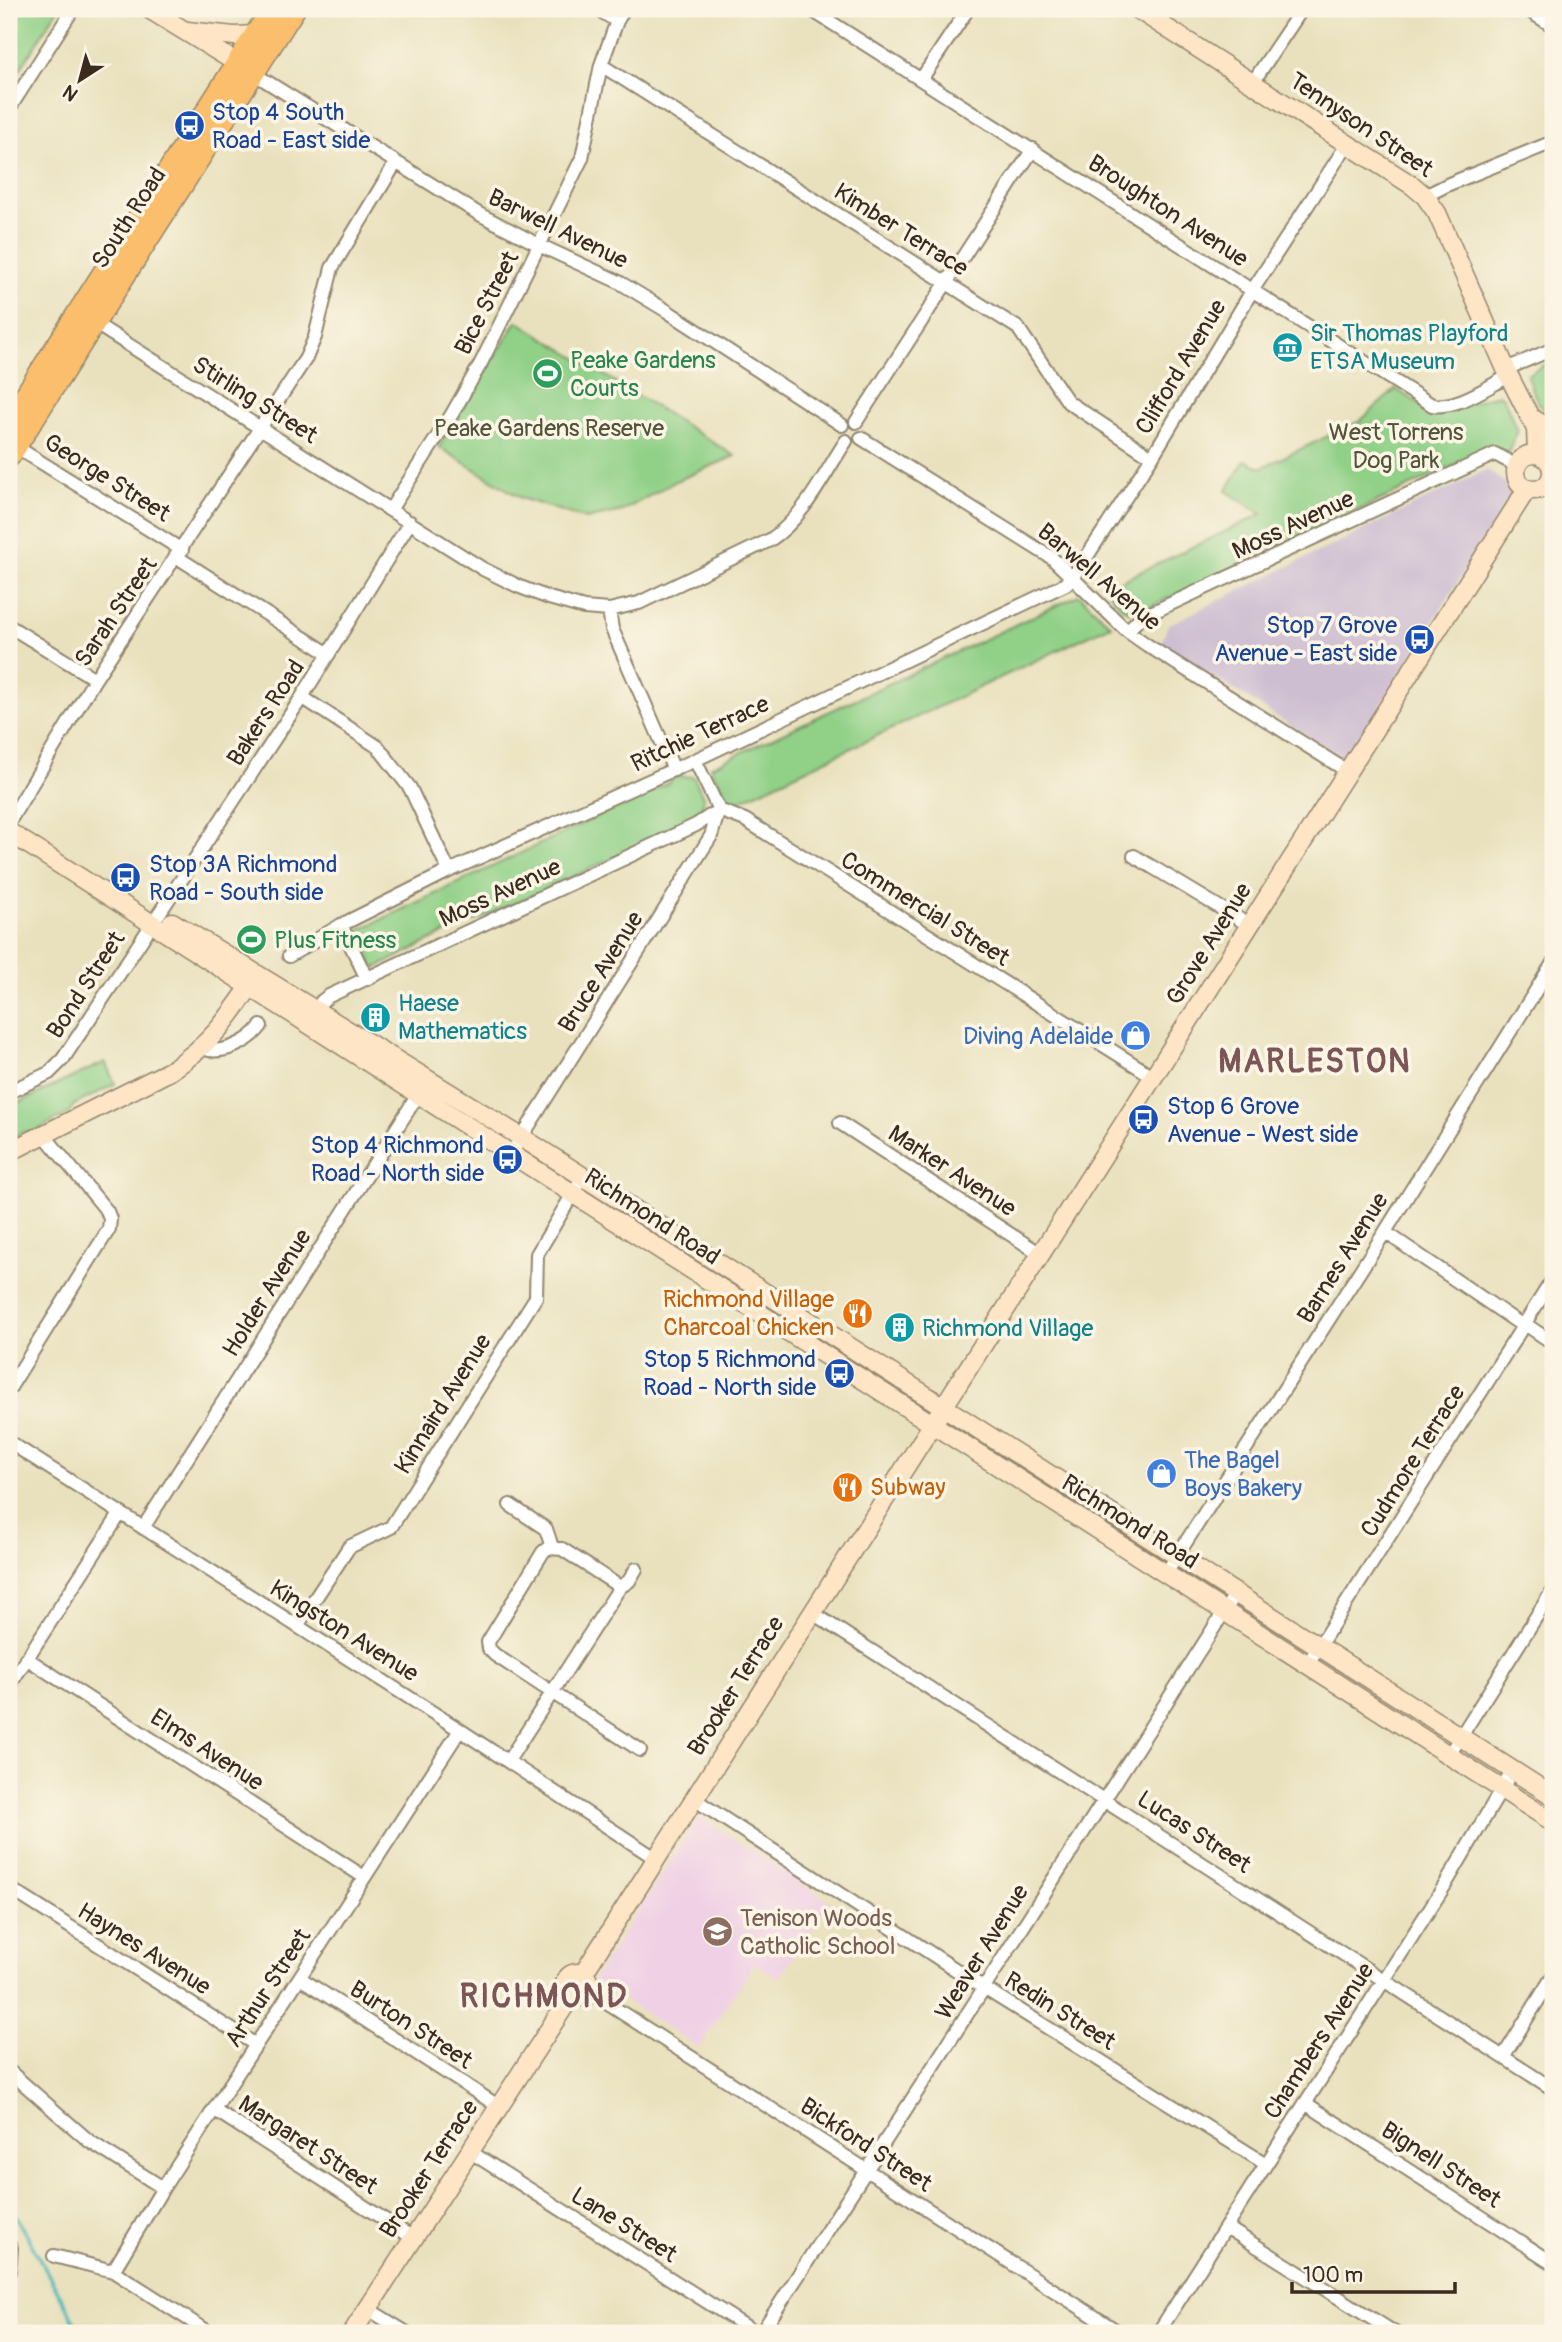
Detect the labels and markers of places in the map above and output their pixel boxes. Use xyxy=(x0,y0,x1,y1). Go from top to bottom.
place label: Stop 4 South Road - East side xyxy=(212,98,371,155)
bus stop icon: Stop 4 South Road - East side xyxy=(172,109,206,143)
place label: Sir Thomas Playford ETSA Museum xyxy=(1310,319,1509,376)
museum icon: Sir Thomas Playford ETSA Museum xyxy=(1270,330,1304,364)
place label: Peake Gardens Courts xyxy=(570,346,716,403)
sports icon: Peake Gardens Courts xyxy=(530,357,564,391)
place label: Stop 7 Grove Avenue - East side xyxy=(1215,611,1397,668)
bus stop icon: Stop 7 Grove Avenue - East side xyxy=(1403,622,1437,656)
place label: Stop 3A Richmond Road - South side xyxy=(149,850,337,907)
bus stop icon: Stop 3A Richmond Road - South side xyxy=(109,861,143,895)
sports icon: Plus Fitness xyxy=(234,923,268,957)
place label: Plus Fitness xyxy=(274,926,397,955)
place label: Haese Mathematics xyxy=(398,989,527,1046)
building icon: Haese Mathematics xyxy=(358,1000,392,1034)
shop icon: Diving Adelaide xyxy=(1119,1019,1153,1053)
place label: Diving Adelaide xyxy=(963,1022,1113,1051)
place label: Stop 6 Grove Avenue - West side xyxy=(1167,1092,1358,1149)
bus stop icon: Stop 6 Grove Avenue - West side xyxy=(1127,1103,1161,1137)
place label: Stop 4 Richmond Road - North side xyxy=(311,1131,484,1188)
bus stop icon: Stop 4 Richmond Road - North side xyxy=(490,1142,524,1176)
place label: Richmond Village Charcoal Chicken xyxy=(663,1285,834,1342)
restaurant icon: Richmond Village Charcoal Chicken xyxy=(840,1296,874,1330)
building icon: Richmond Village xyxy=(882,1311,916,1345)
place label: Richmond Village xyxy=(922,1314,1093,1343)
place label: Stop 5 Richmond Road - North side xyxy=(643,1345,816,1402)
bus stop icon: Stop 5 Richmond Road - North side xyxy=(822,1356,856,1390)
place label: The Bagel Boys Bakery xyxy=(1184,1446,1302,1503)
shop icon: The Bagel Boys Bakery xyxy=(1144,1457,1178,1491)
restaurant icon: Subway xyxy=(830,1470,864,1504)
place label: Subway xyxy=(870,1473,945,1502)
place label: Tenison Woods Catholic School xyxy=(740,1904,895,1961)
school or university icon: Tenison Woods Catholic School xyxy=(700,1915,734,1949)

